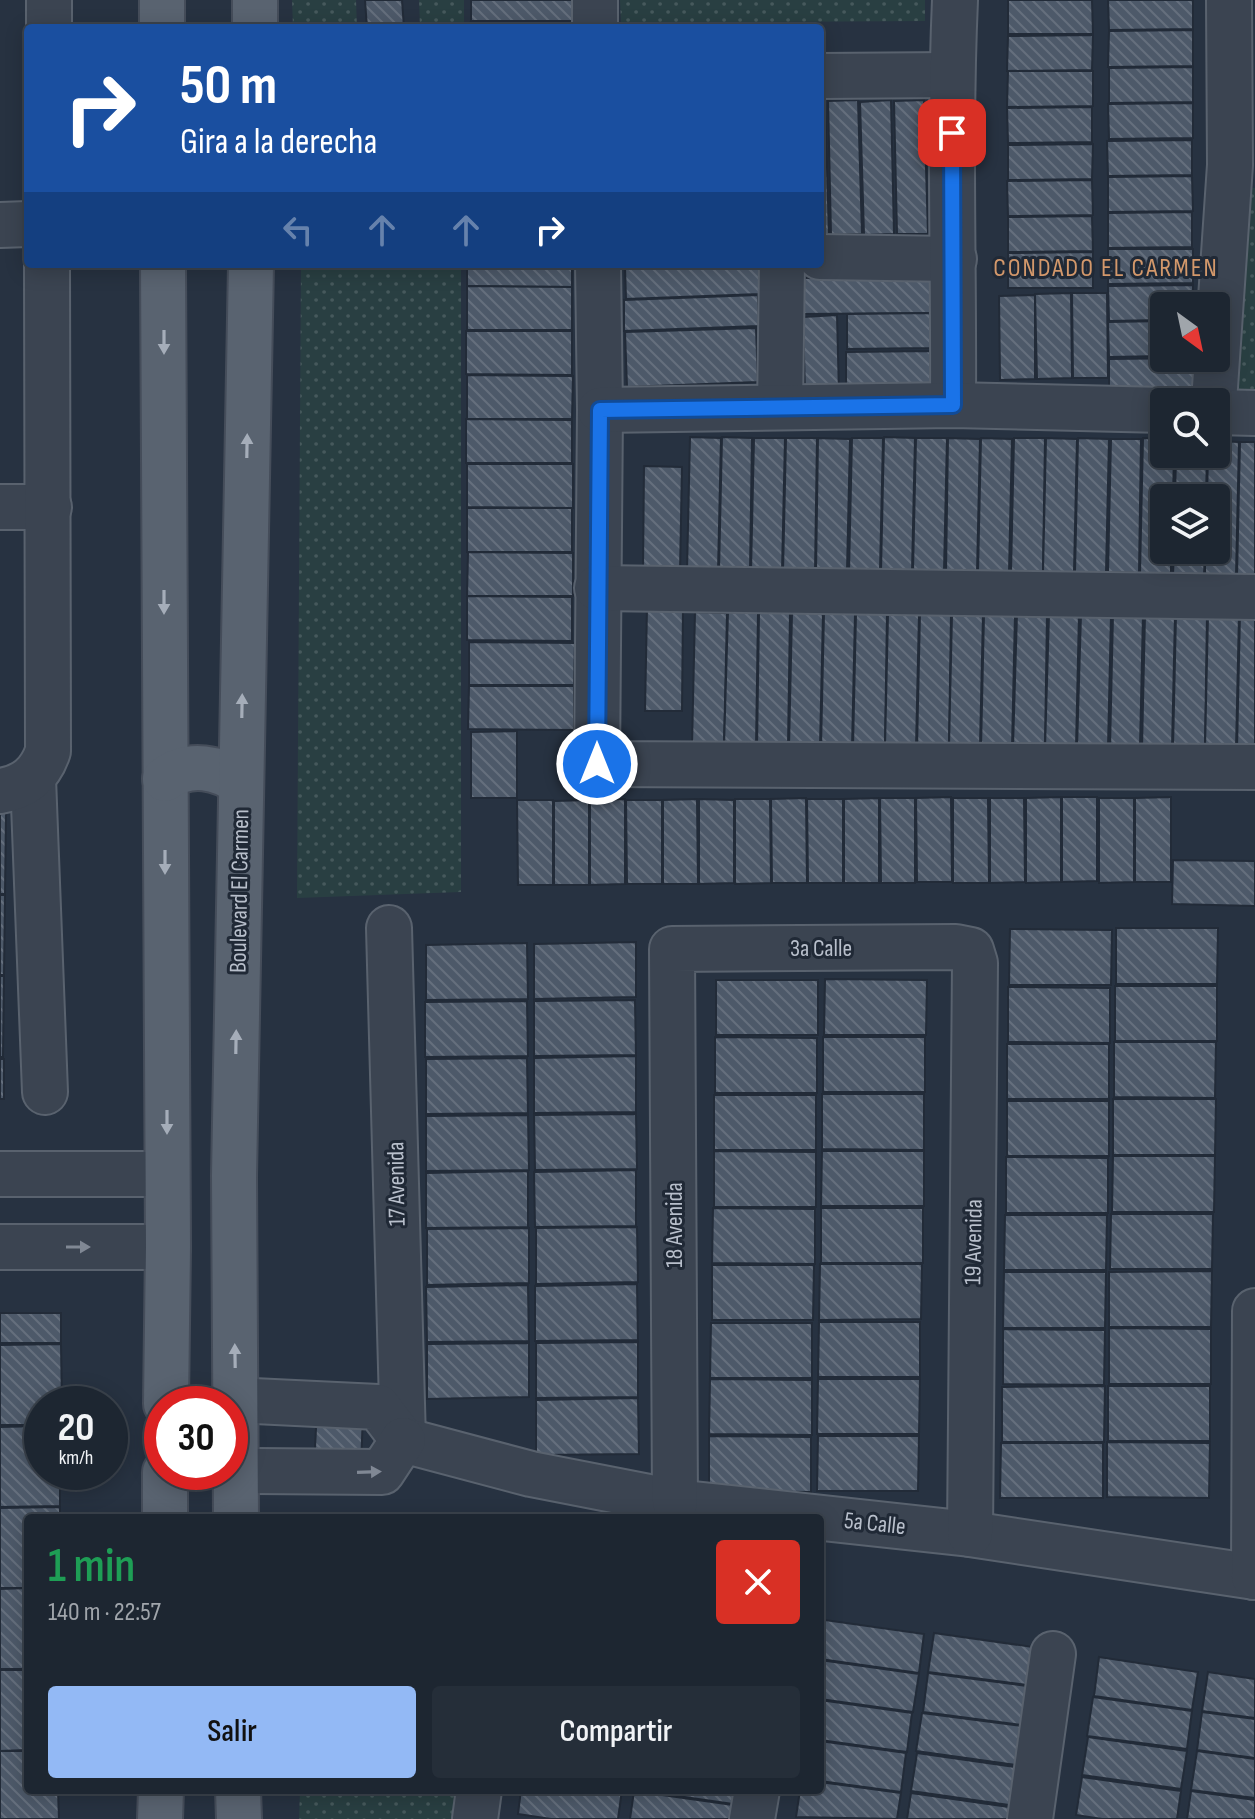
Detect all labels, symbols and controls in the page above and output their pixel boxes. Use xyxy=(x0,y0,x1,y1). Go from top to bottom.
text: 50 m xyxy=(180,53,277,120)
icon: right xyxy=(48,56,152,160)
pin xyxy=(918,99,986,167)
icon: arrive xyxy=(930,111,974,155)
text: Gira a la derecha xyxy=(180,121,377,164)
icon: left xyxy=(276,208,320,252)
icon: ahead xyxy=(360,208,404,252)
icon: ahead xyxy=(444,208,488,252)
icon: right xyxy=(528,208,572,252)
district label: CONDADO EL CARMEN xyxy=(993,253,1219,284)
north arrow xyxy=(1150,292,1230,372)
map controls xyxy=(1150,292,1230,564)
one-way arrow xyxy=(157,330,170,355)
button: search xyxy=(1150,388,1230,468)
one-way arrow xyxy=(241,433,253,458)
button: layers xyxy=(1150,484,1230,564)
one-way arrow xyxy=(158,590,170,615)
one-way arrow xyxy=(236,693,249,718)
position arrow xyxy=(555,722,639,806)
street label: Boulevard El Carmen xyxy=(224,809,255,973)
one-way arrow xyxy=(159,850,171,875)
street label: 3a Calle xyxy=(790,934,852,963)
one-way arrow xyxy=(230,1029,243,1054)
one-way arrow xyxy=(161,1110,173,1135)
street label: 17 Avenida xyxy=(381,1142,412,1226)
street label: 18 Avenida xyxy=(660,1182,689,1268)
street label: 19 Avenida xyxy=(958,1199,989,1285)
one-way arrow xyxy=(66,1241,91,1253)
one-way arrow xyxy=(228,1343,241,1368)
speed limit sign: 30 xyxy=(144,1386,248,1490)
text: 20 xyxy=(58,1404,94,1452)
text: km/h xyxy=(59,1446,93,1470)
one-way arrow xyxy=(357,1465,382,1478)
street label: 5a Calle xyxy=(843,1506,907,1541)
text: 1 min xyxy=(48,1538,135,1595)
button: close xyxy=(716,1540,800,1624)
text: 140 m · 22:57 xyxy=(48,1597,161,1628)
button: Salir xyxy=(48,1686,416,1778)
button: Compartir xyxy=(432,1686,800,1778)

